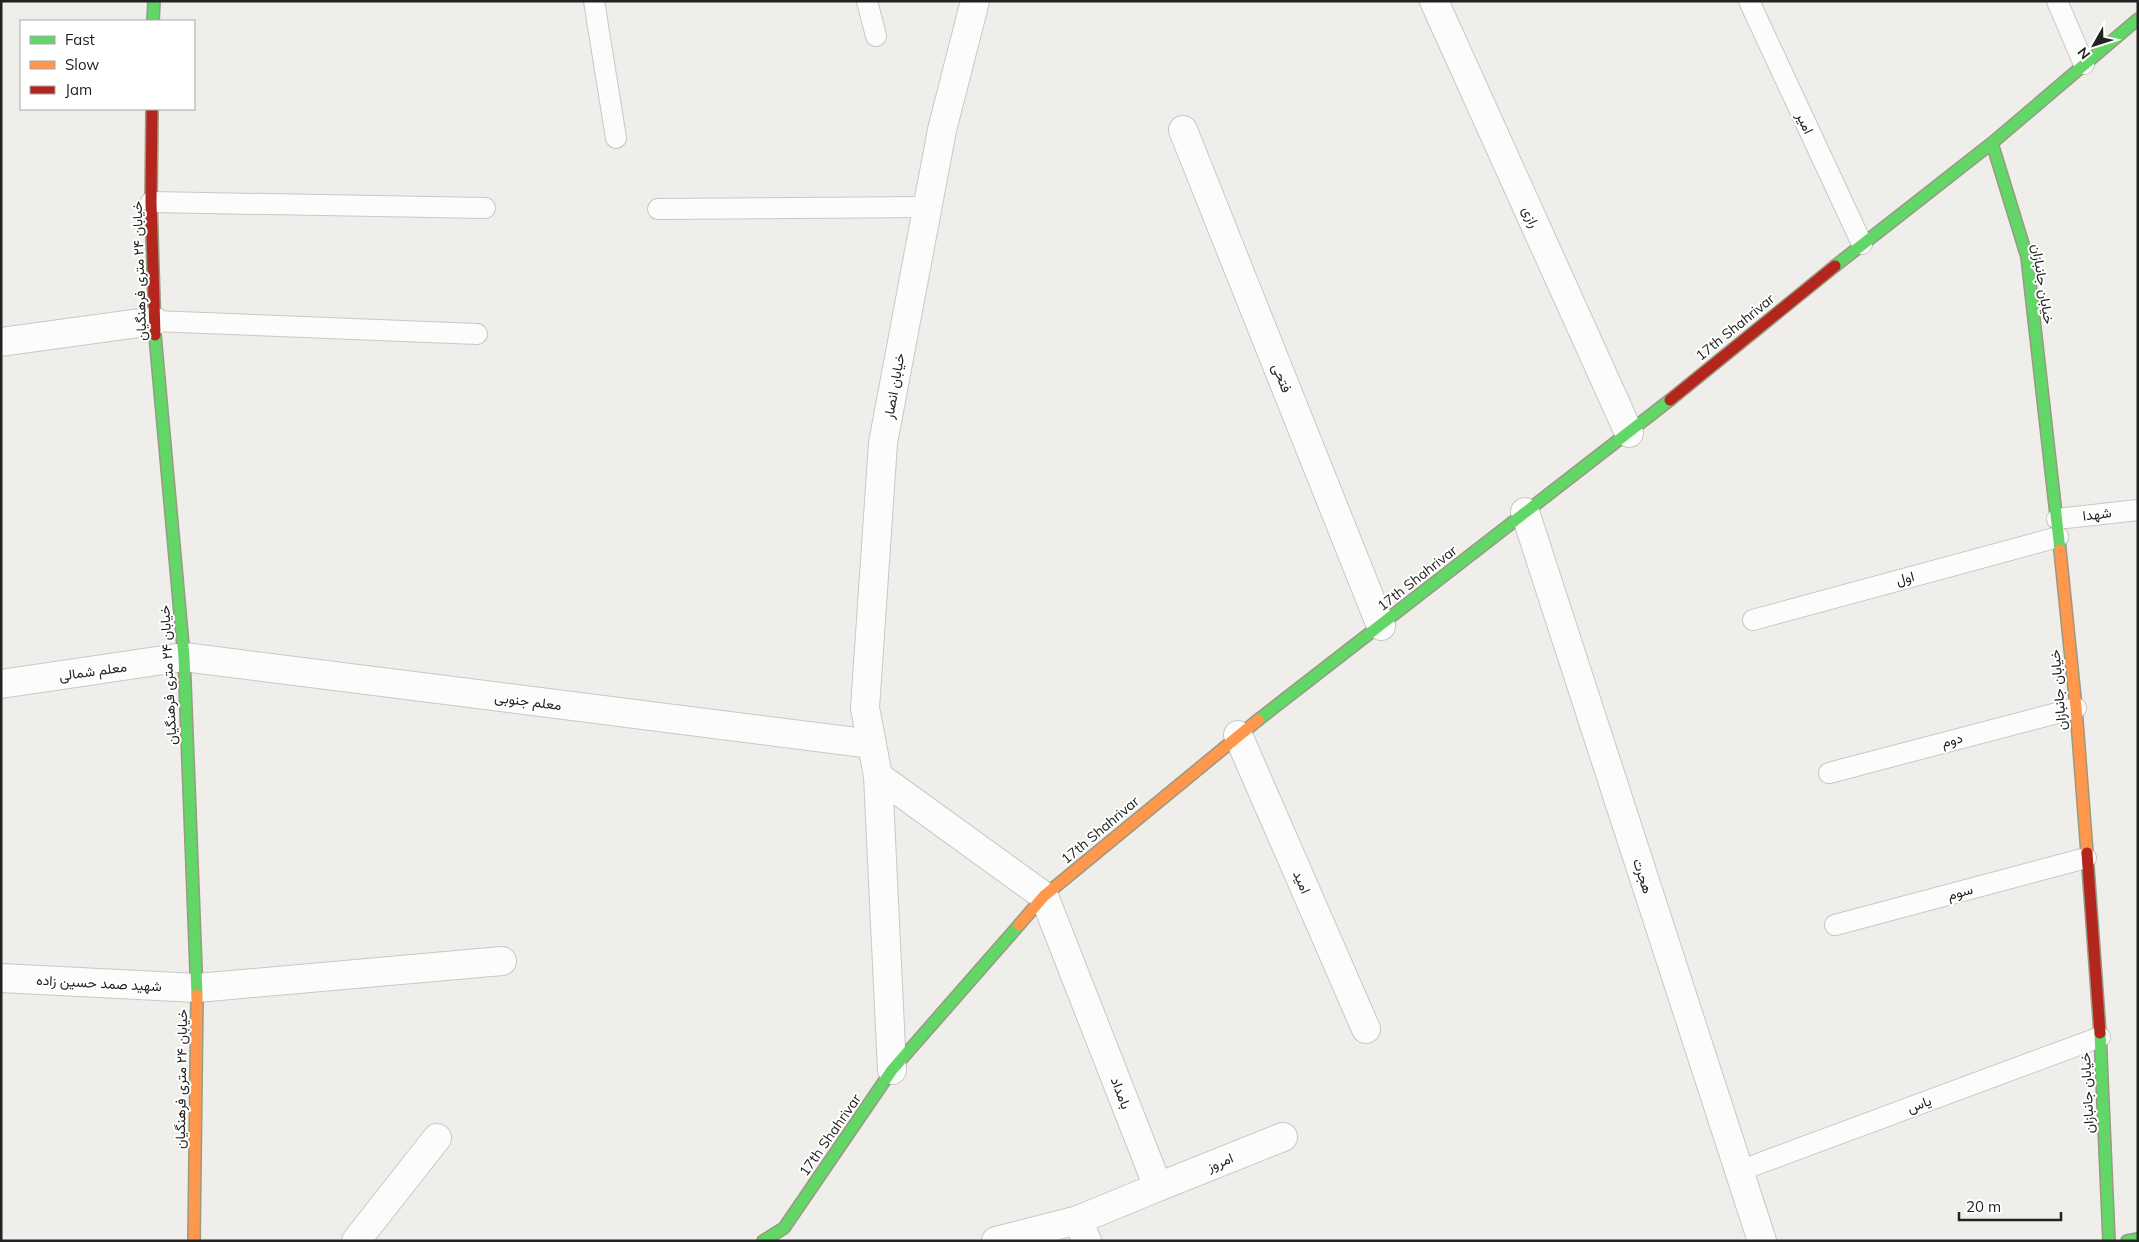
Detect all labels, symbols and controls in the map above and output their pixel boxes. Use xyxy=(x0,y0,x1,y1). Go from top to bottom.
legend xyxy=(20,20,195,110)
north arrow xyxy=(2069,20,2119,70)
text: Fast xyxy=(65,30,95,49)
text: N xyxy=(2074,43,2094,63)
text: Slow xyxy=(65,55,99,74)
text: Jam xyxy=(65,80,92,99)
street label: امیر xyxy=(1792,108,1818,137)
street label: خیابان ۲۴ متری فرهنگیان xyxy=(128,201,150,341)
street label: رازی xyxy=(1518,203,1544,231)
street label: خیابان جانبازان xyxy=(2028,243,2058,325)
street label: 17th Shahrivar xyxy=(1692,289,1779,364)
street label: خیابان انصار xyxy=(879,352,909,421)
street label: فتحی xyxy=(1268,361,1296,395)
street label: شهدا xyxy=(2082,503,2112,525)
street label: 17th Shahrivar xyxy=(1374,541,1461,615)
street label: اول xyxy=(1894,567,1916,590)
street label: خیابان ۲۴ متری فرهنگیان xyxy=(155,605,181,745)
street label: خیابان جانبازان xyxy=(2045,649,2071,731)
street label: معلم شمالی xyxy=(58,657,128,685)
street label: معلم جنوبی xyxy=(494,688,562,714)
street label: دوم xyxy=(1939,728,1965,751)
street label: 17th Shahrivar xyxy=(1057,792,1143,868)
street label: هجرت xyxy=(1629,856,1657,896)
street label: امید xyxy=(1289,868,1315,896)
street label: سوم xyxy=(1945,880,1975,904)
street label: شهید صمد حسین زاده xyxy=(36,971,162,995)
street label: خیابان ۲۴ متری فرهنگیان xyxy=(171,1009,191,1149)
street label: خیابان جانبازان xyxy=(2076,1052,2098,1134)
street label: بامداد xyxy=(1107,1075,1135,1111)
street label: 17th Shahrivar xyxy=(795,1090,866,1180)
street label: یاس xyxy=(1904,1091,1934,1117)
street label: امروز xyxy=(1203,1149,1236,1176)
scale bar xyxy=(1959,1190,2062,1222)
text: 20 m xyxy=(1966,1197,2001,1216)

